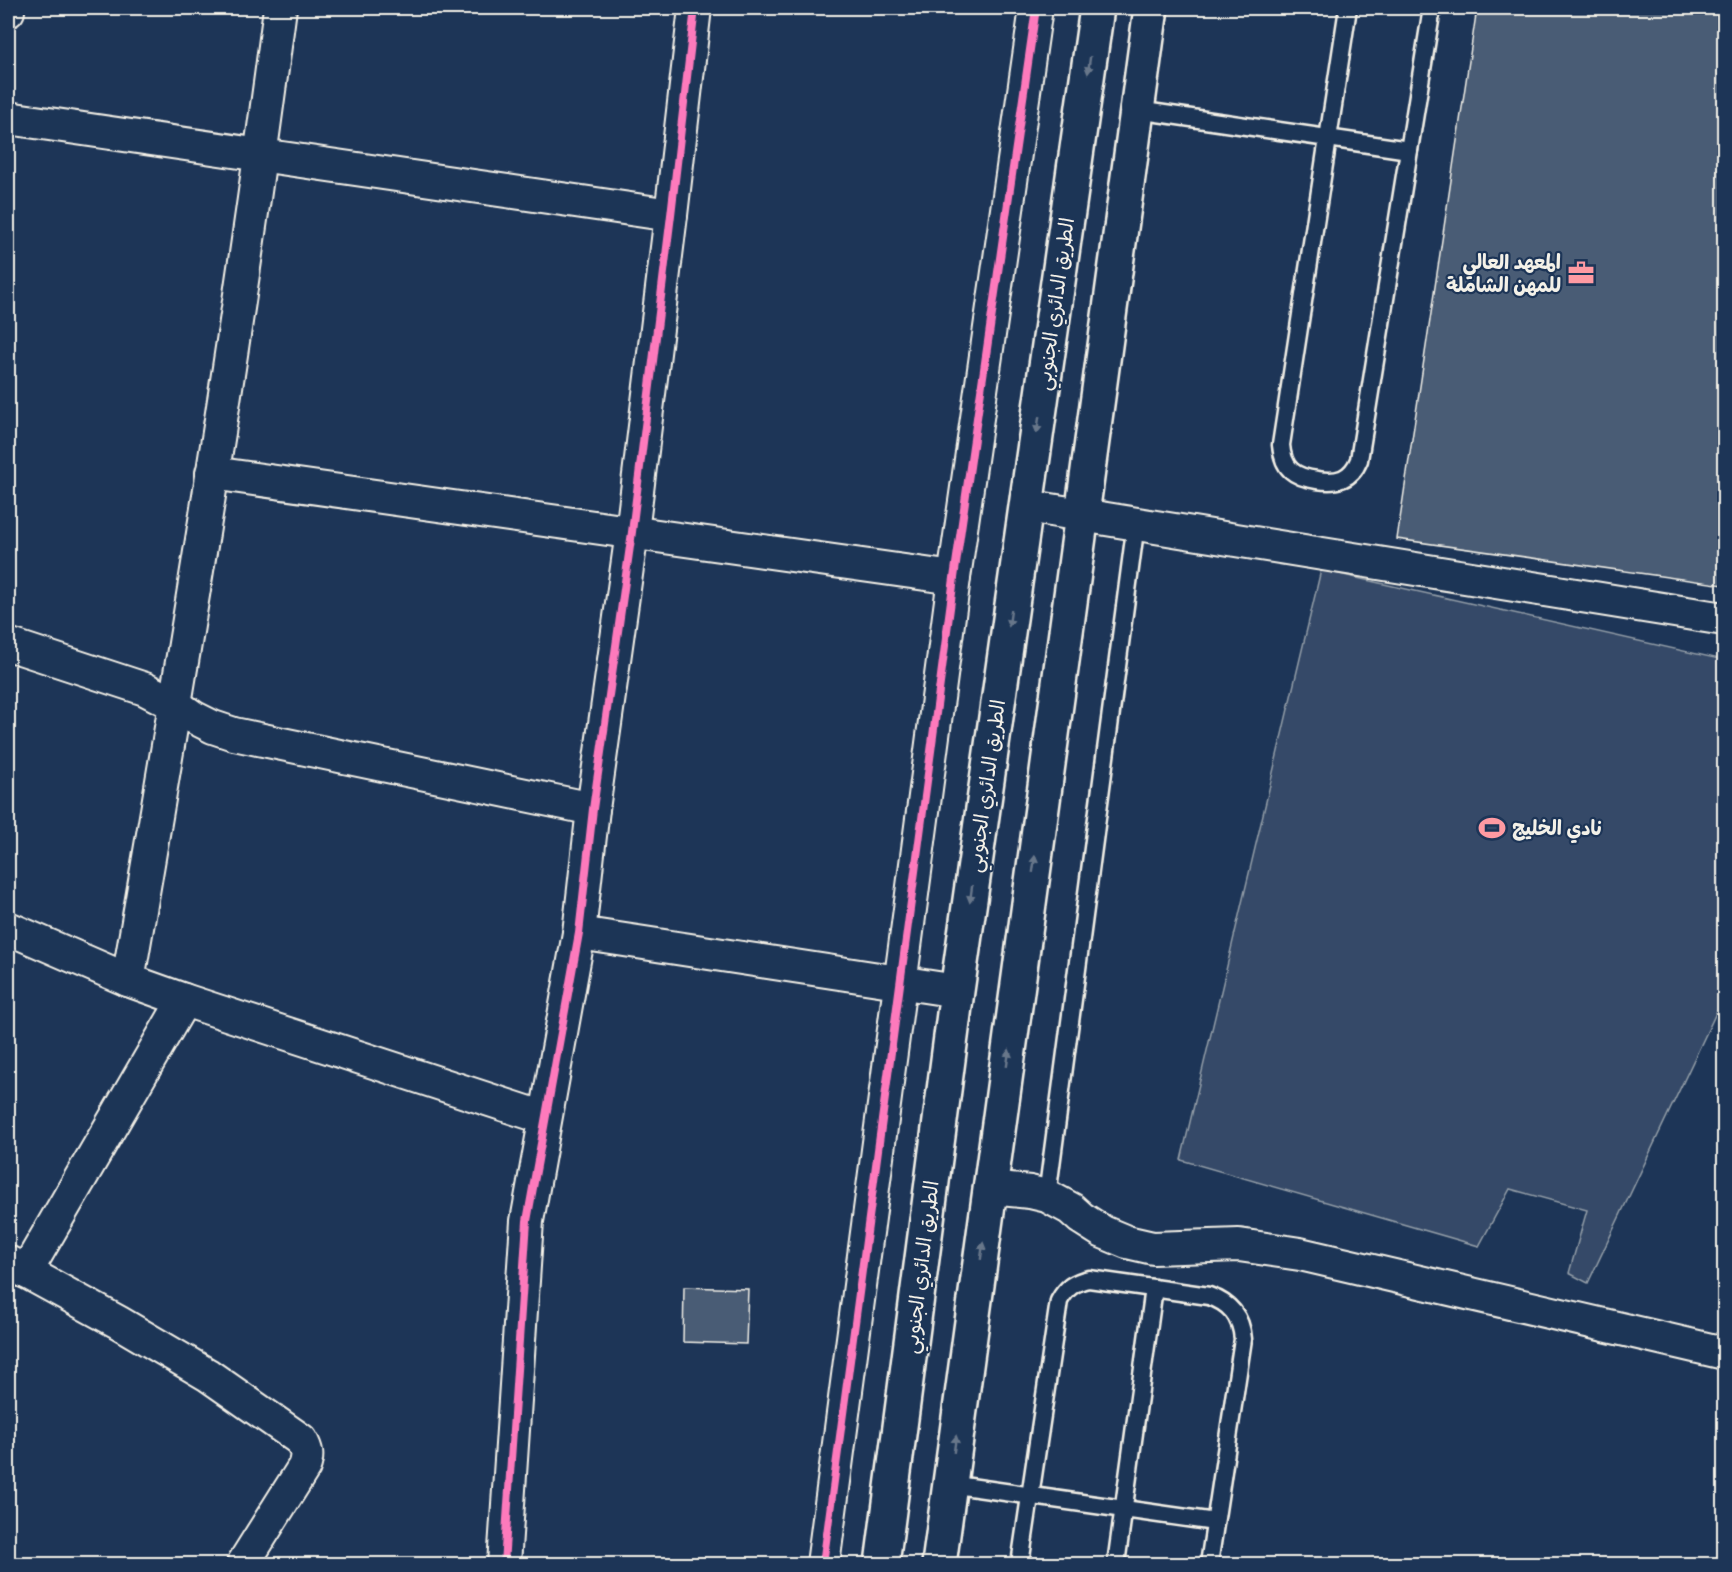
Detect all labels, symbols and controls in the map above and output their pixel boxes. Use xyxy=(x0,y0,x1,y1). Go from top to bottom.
one-way arrow xyxy=(1084,56,1093,75)
street label: الطريق الدائري الجنوبي xyxy=(1031,216,1085,393)
place label: المعهد العالي للمهن الشاملة xyxy=(1446,250,1561,297)
office icon: المعهد العالي للمهن الشاملة xyxy=(1566,258,1596,288)
one-way arrow xyxy=(1033,415,1042,434)
one-way arrow xyxy=(1006,608,1015,627)
street label: الطريق الدائري الجنوبي xyxy=(962,698,1016,875)
sports icon: نادي الخليج xyxy=(1477,813,1507,843)
place label: نادي الخليج xyxy=(1512,816,1602,844)
one-way arrow xyxy=(1029,855,1038,874)
one-way arrow xyxy=(966,885,975,904)
one-way arrow xyxy=(1003,1048,1012,1067)
street label: الطريق الدائري الجنوبي xyxy=(898,1179,949,1356)
one-way arrow xyxy=(977,1241,986,1260)
one-way arrow xyxy=(950,1434,960,1453)

